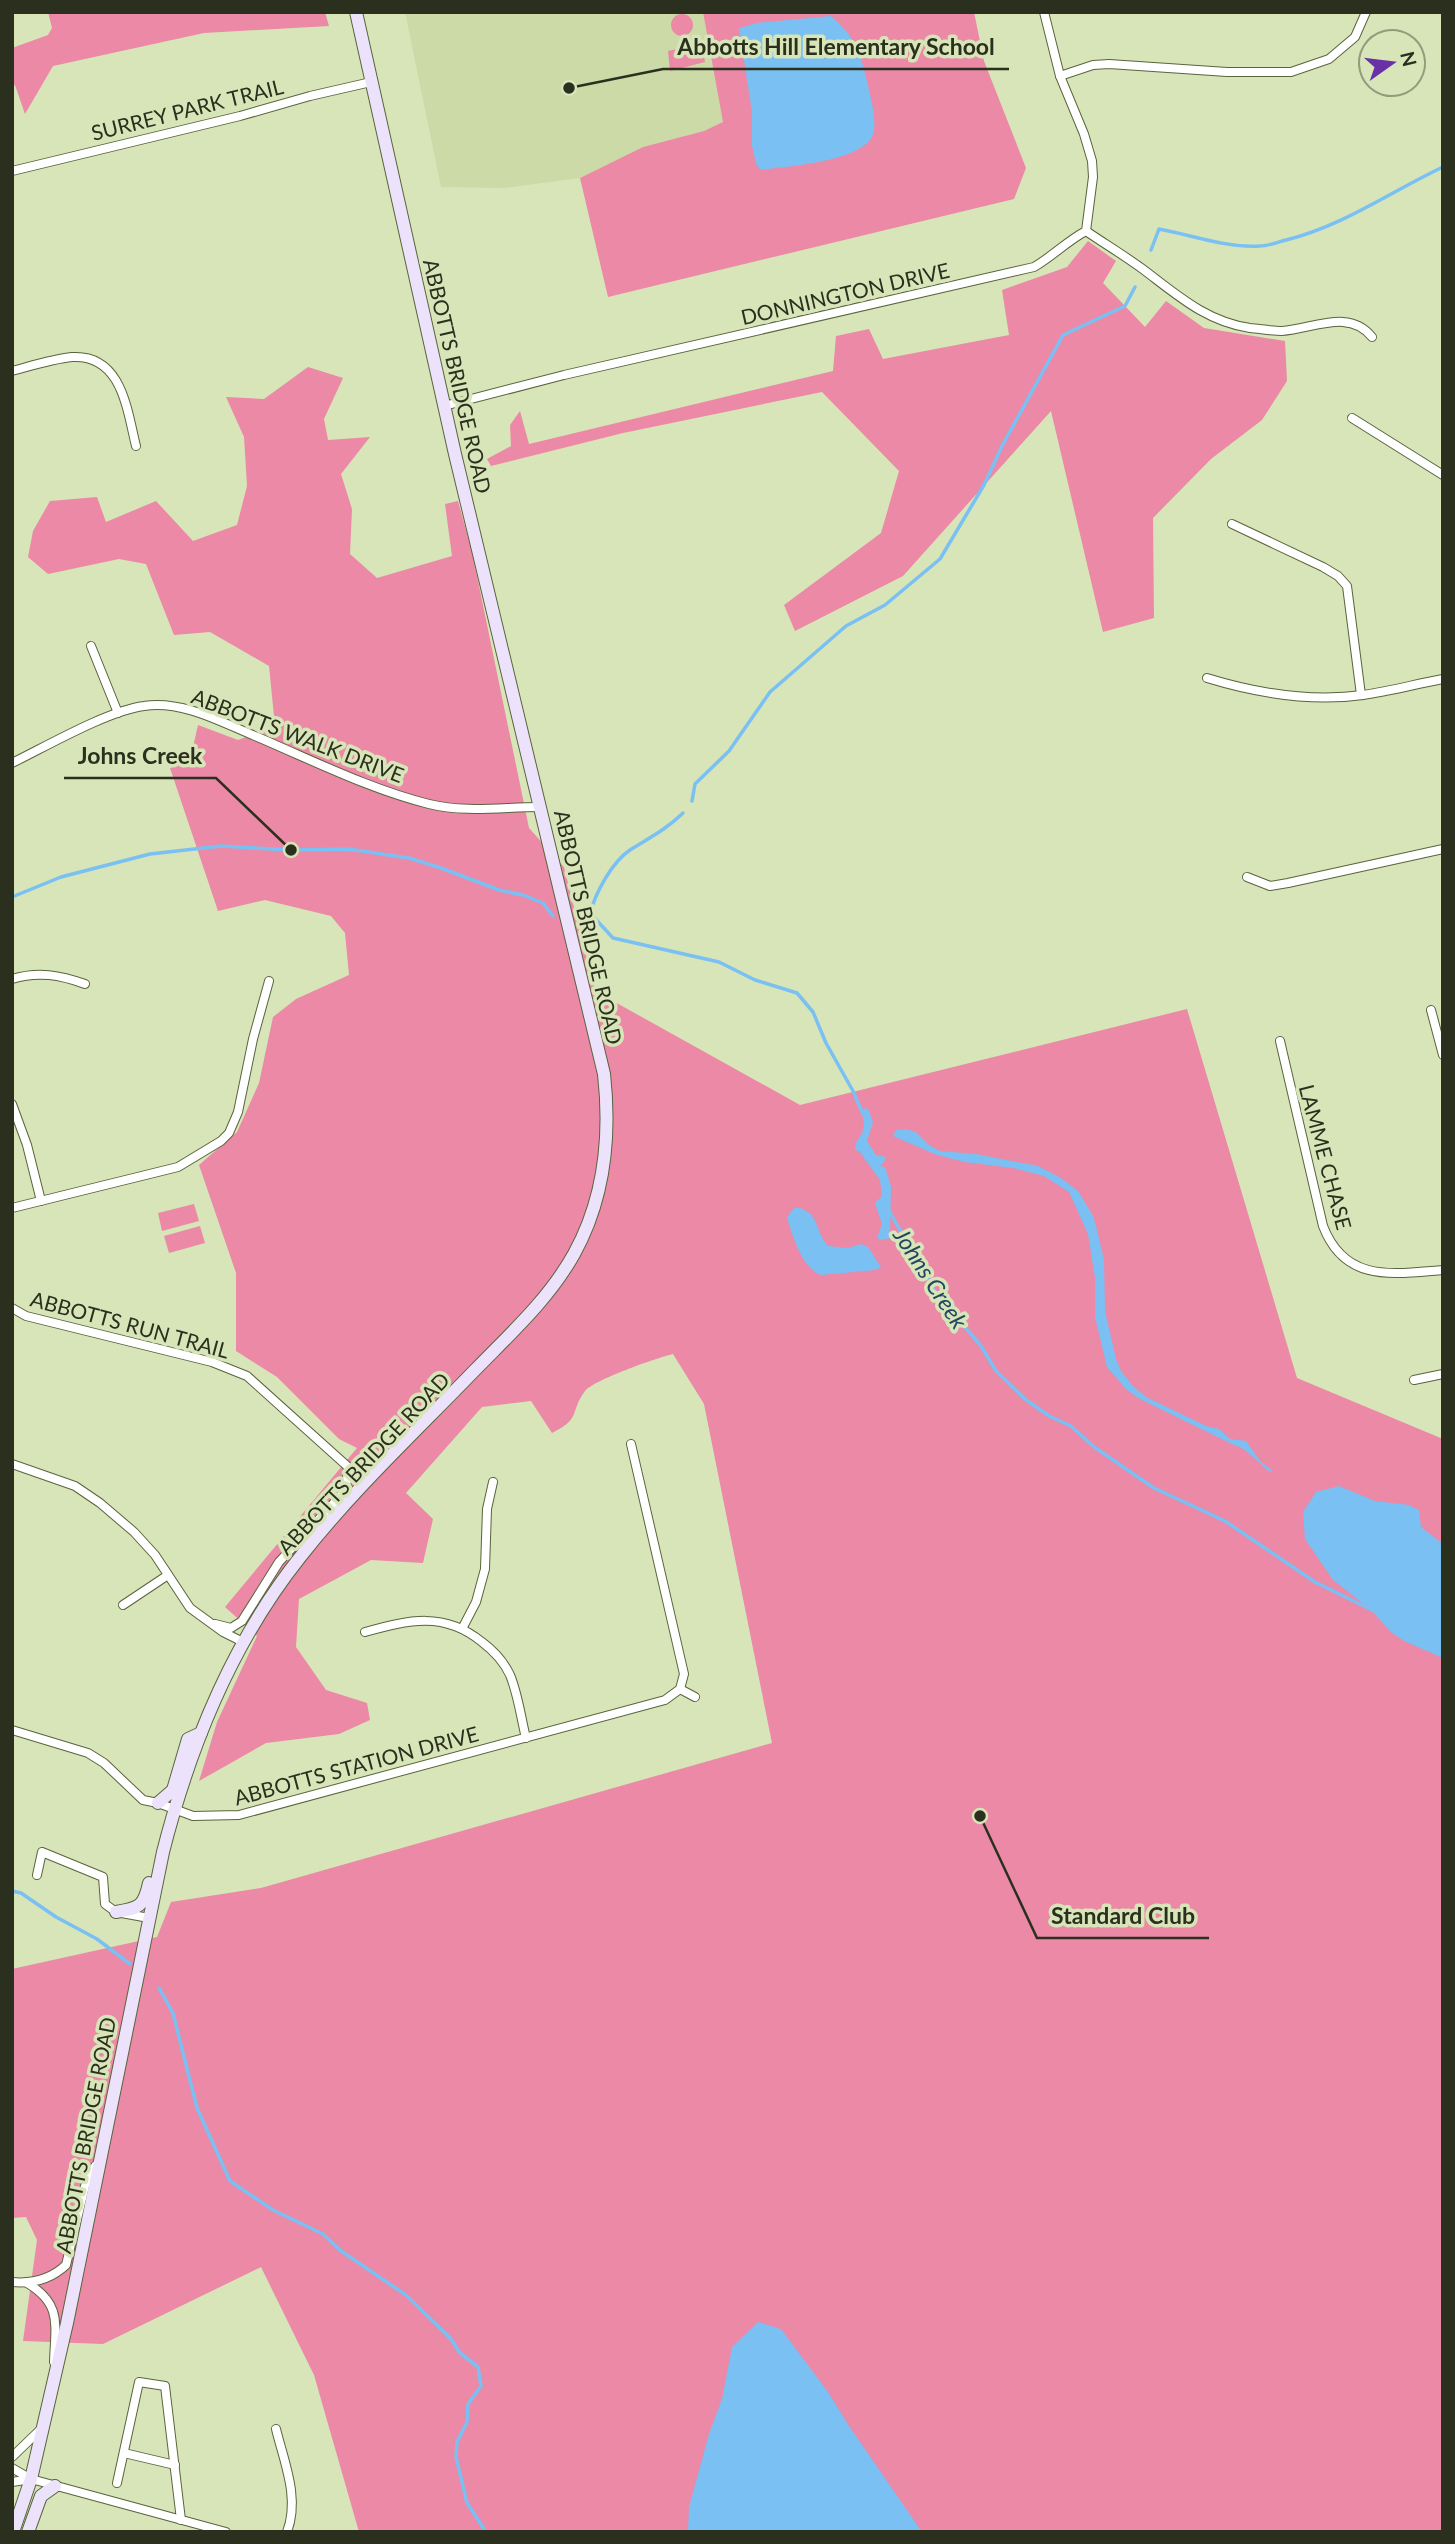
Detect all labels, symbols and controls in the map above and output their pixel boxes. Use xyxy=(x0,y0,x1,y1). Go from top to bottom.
callout: Abbotts Hill Elementary School xyxy=(663,25,1009,69)
north arrow xyxy=(1357,28,1427,98)
text: Abbotts Hill Elementary School xyxy=(676,32,995,60)
text: N xyxy=(1396,49,1422,69)
street label: SURREY PARK TRAIL xyxy=(88,73,286,145)
street label: ABBOTTS BRIDGE ROAD xyxy=(419,256,497,496)
street label: DONNINGTON DRIVE xyxy=(738,257,952,329)
street label: ABBOTTS WALK DRIVE xyxy=(188,683,408,787)
callout: Johns Creek xyxy=(64,734,216,778)
text: Johns Creek xyxy=(78,741,203,769)
street label: ABBOTTS BRIDGE ROAD xyxy=(550,807,628,1047)
street label: LAMME CHASE xyxy=(1295,1082,1357,1232)
water label: Johns Creek xyxy=(888,1222,974,1334)
street label: ABBOTTS RUN TRAIL xyxy=(28,1285,232,1363)
street label: ABBOTTS BRIDGE ROAD xyxy=(272,1367,454,1559)
street label: ABBOTTS STATION DRIVE xyxy=(231,1720,481,1810)
callout: Standard Club xyxy=(1037,1894,1209,1938)
text: Standard Club xyxy=(1051,1901,1195,1929)
street label: ABBOTTS BRIDGE ROAD xyxy=(50,2015,120,2255)

